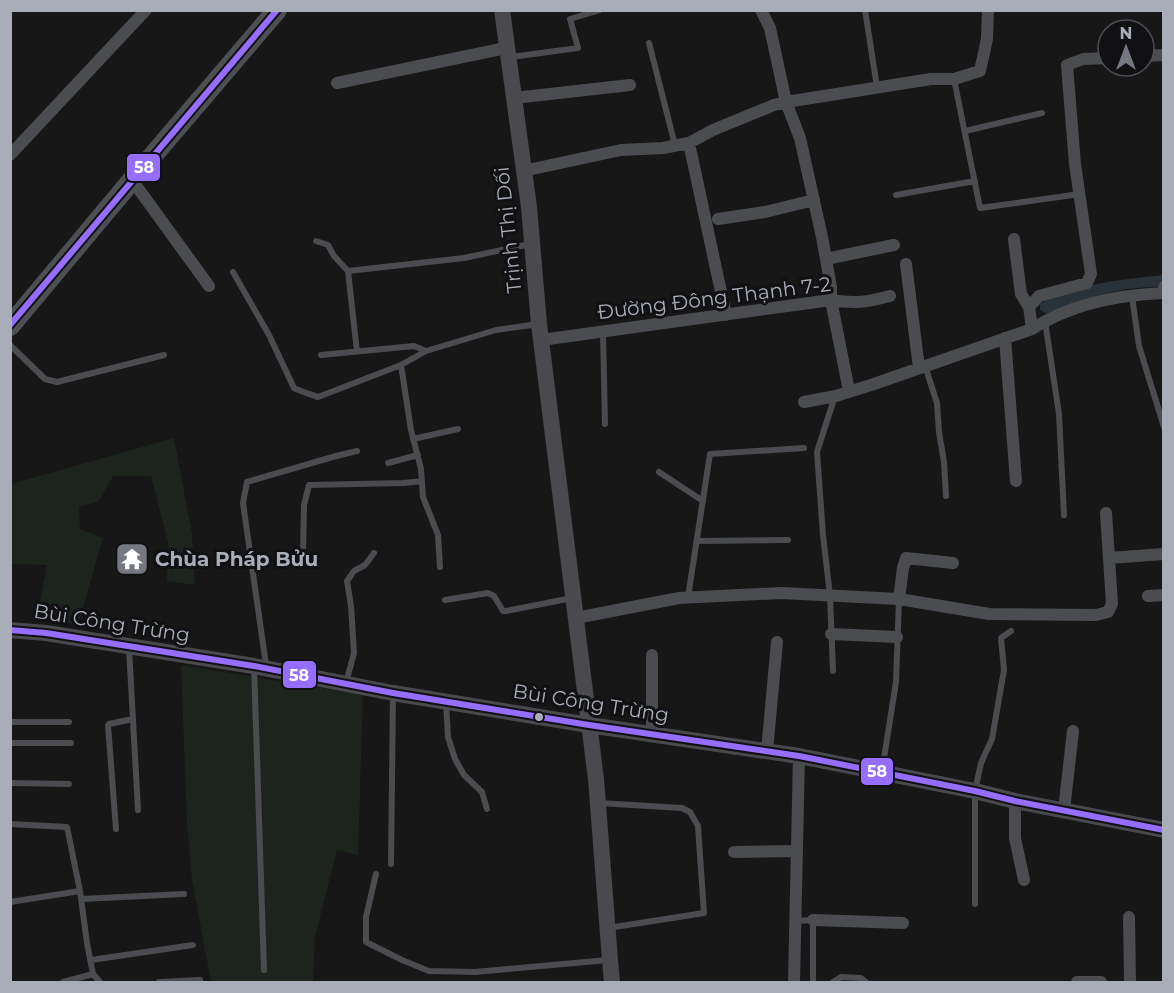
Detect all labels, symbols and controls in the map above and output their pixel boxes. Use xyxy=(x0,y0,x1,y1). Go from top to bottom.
north arrow xyxy=(1096,18,1156,78)
text: N xyxy=(1120,24,1132,43)
line badge: 58 xyxy=(126,153,161,182)
text: 58 xyxy=(134,158,154,177)
street label: Trịnh Thị Dối xyxy=(489,166,527,294)
street label: Đường Đông Thạnh 7-2 xyxy=(596,272,832,324)
temple icon: Chùa Pháp Bửu xyxy=(114,541,150,577)
place label: Chùa Pháp Bửu xyxy=(155,547,318,571)
street label: Bùi Công Trừng xyxy=(32,599,192,647)
line badge: 58 xyxy=(282,660,317,689)
text: 58 xyxy=(289,666,309,685)
street label: Bùi Công Trừng xyxy=(511,679,671,727)
unlabelled marker xyxy=(533,711,545,723)
line badge: 58 xyxy=(860,757,894,786)
text: 58 xyxy=(867,762,887,781)

